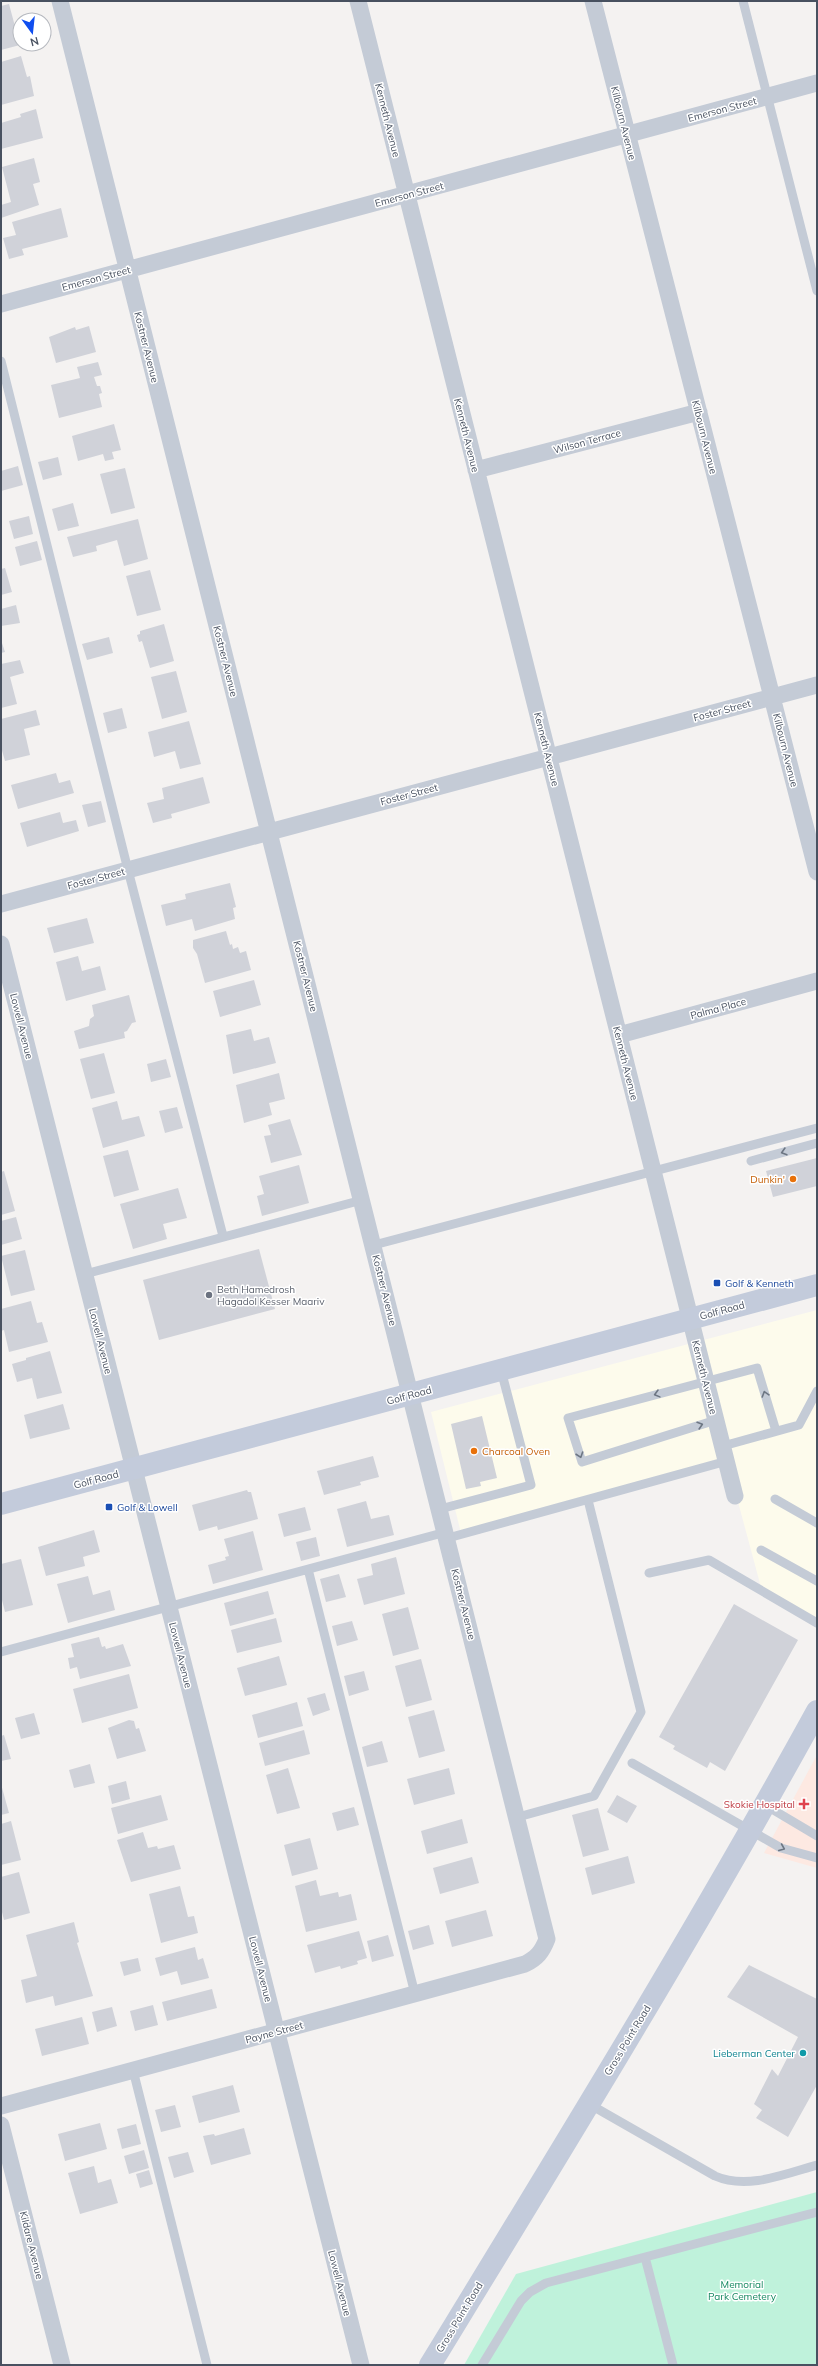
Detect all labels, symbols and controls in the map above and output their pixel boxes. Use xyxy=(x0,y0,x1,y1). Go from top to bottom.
north arrow xyxy=(12,12,52,52)
text: N xyxy=(29,34,40,49)
street label: Kenneth Avenue xyxy=(372,82,403,158)
street label: Kilbourn Avenue xyxy=(608,85,639,161)
street label: Emerson Street xyxy=(686,94,758,125)
street label: Emerson Street xyxy=(373,179,445,210)
street label: Emerson Street xyxy=(60,263,132,294)
street label: Kostner Avenue xyxy=(131,310,162,384)
street label: Kenneth Avenue xyxy=(451,397,482,473)
street label: Kilbourn Avenue xyxy=(689,399,720,475)
street label: Wilson Terrace xyxy=(552,426,622,457)
street label: Kostner Avenue xyxy=(210,624,241,698)
street label: Foster Street xyxy=(692,696,753,724)
street label: Kenneth Avenue xyxy=(531,711,562,787)
street label: Kilbourn Avenue xyxy=(770,712,801,788)
street label: Foster Street xyxy=(379,780,440,808)
street label: Foster Street xyxy=(66,864,127,892)
street label: Kostner Avenue xyxy=(290,939,321,1013)
street label: Lowell Avenue xyxy=(7,992,36,1060)
street label: Palma Place xyxy=(689,995,747,1022)
street label: Kenneth Avenue xyxy=(610,1025,641,1101)
one-way arrow xyxy=(781,1147,788,1156)
place label: Dunkin' xyxy=(750,1173,785,1186)
marker: Dunkin' xyxy=(788,1174,798,1184)
street label: Kostner Avenue xyxy=(369,1253,400,1327)
place label: Golf & Kenneth xyxy=(725,1277,794,1290)
marker: Golf & Kenneth xyxy=(712,1278,722,1288)
place label: Beth Hamedrosh Hagadol Kesser Maariv xyxy=(217,1283,325,1308)
marker: Beth Hamedrosh Hagadol Kesser Maariv xyxy=(204,1290,214,1300)
street label: Golf Road xyxy=(698,1298,746,1323)
street label: Lowell Avenue xyxy=(86,1307,115,1375)
street label: Kenneth Avenue xyxy=(689,1339,720,1415)
street label: Golf Road xyxy=(385,1383,433,1408)
one-way arrow xyxy=(654,1389,661,1398)
one-way arrow xyxy=(761,1390,770,1397)
one-way arrow xyxy=(696,1421,703,1430)
place label: Charcoal Oven xyxy=(482,1445,550,1458)
marker: Charcoal Oven xyxy=(469,1446,479,1456)
one-way arrow xyxy=(575,1452,584,1459)
street label: Golf Road xyxy=(72,1467,120,1492)
place label: Golf & Lowell xyxy=(117,1501,178,1514)
marker: Golf & Lowell xyxy=(104,1502,114,1512)
street label: Kostner Avenue xyxy=(448,1567,479,1641)
street label: Lowell Avenue xyxy=(166,1621,195,1689)
place label: Skokie Hospital xyxy=(724,1798,795,1811)
marker: Skokie Hospital xyxy=(798,1798,810,1810)
one-way arrow xyxy=(779,1843,786,1851)
street label: Lowell Avenue xyxy=(246,1935,275,2003)
street label: Gross Point Road xyxy=(601,2003,654,2078)
street label: Payne Street xyxy=(244,2018,305,2046)
place label: Lieberman Center xyxy=(713,2047,795,2060)
marker: Lieberman Center xyxy=(798,2048,808,2058)
street label: Kildare Avenue xyxy=(17,2210,46,2280)
street label: Lowell Avenue xyxy=(325,2249,354,2317)
park label: Memorial Park Cemetery xyxy=(708,2278,777,2303)
street label: Gross Point Road xyxy=(433,2280,486,2355)

